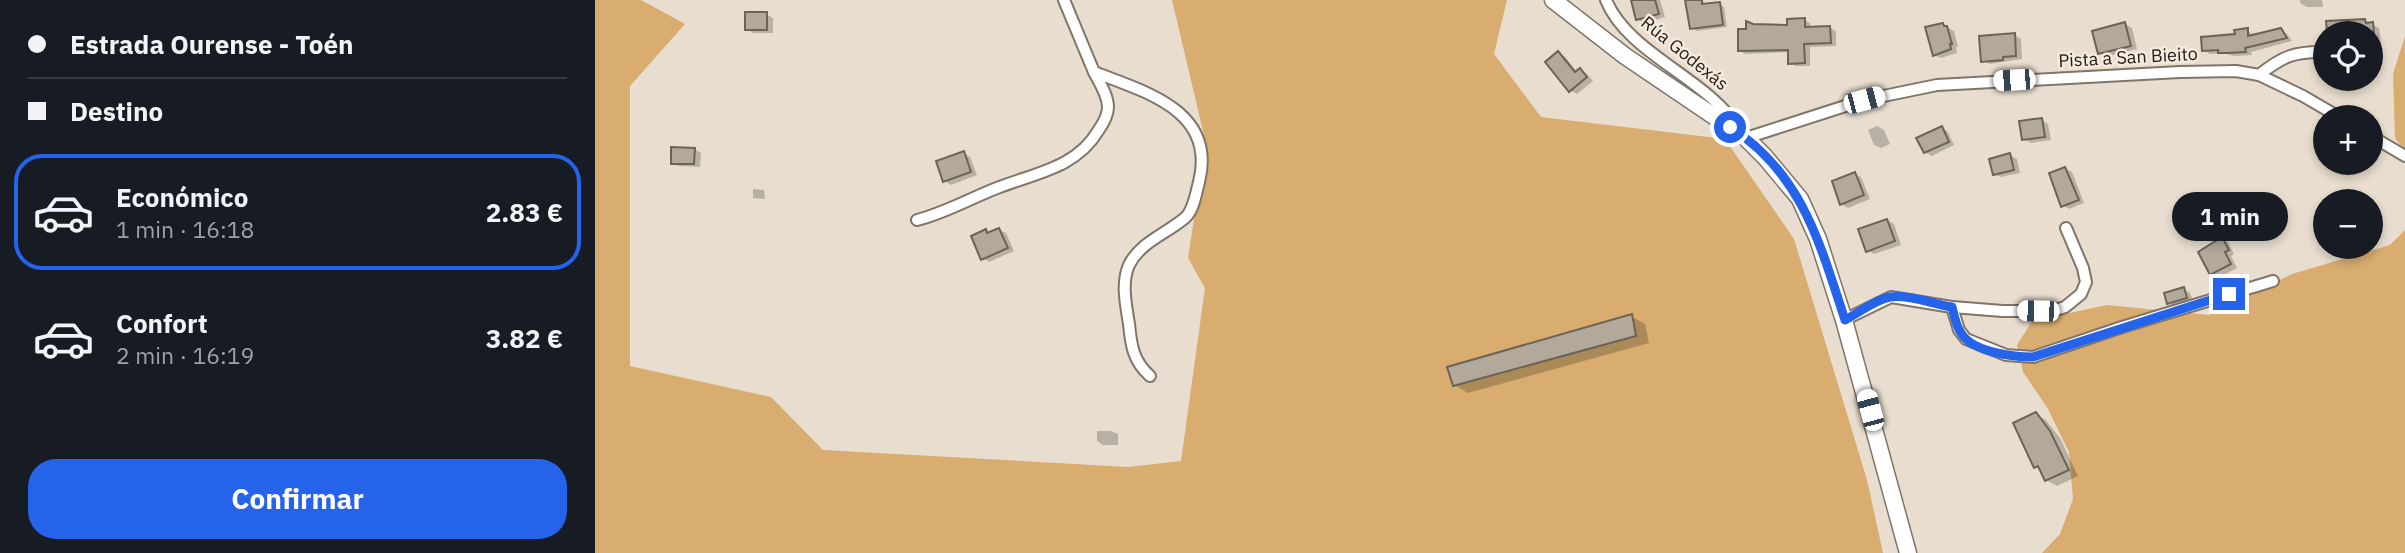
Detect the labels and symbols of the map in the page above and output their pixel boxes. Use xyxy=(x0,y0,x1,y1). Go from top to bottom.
street label: Rúa Godexás xyxy=(1637,11,1733,95)
street label: Pista a San Bieito xyxy=(2058,42,2198,72)
car xyxy=(1993,68,2036,92)
car xyxy=(1841,84,1888,116)
route start xyxy=(1714,111,1746,143)
callout: 1 min xyxy=(2171,192,2287,242)
route end xyxy=(2213,278,2245,310)
car xyxy=(2017,300,2060,322)
car xyxy=(1855,387,1886,433)

